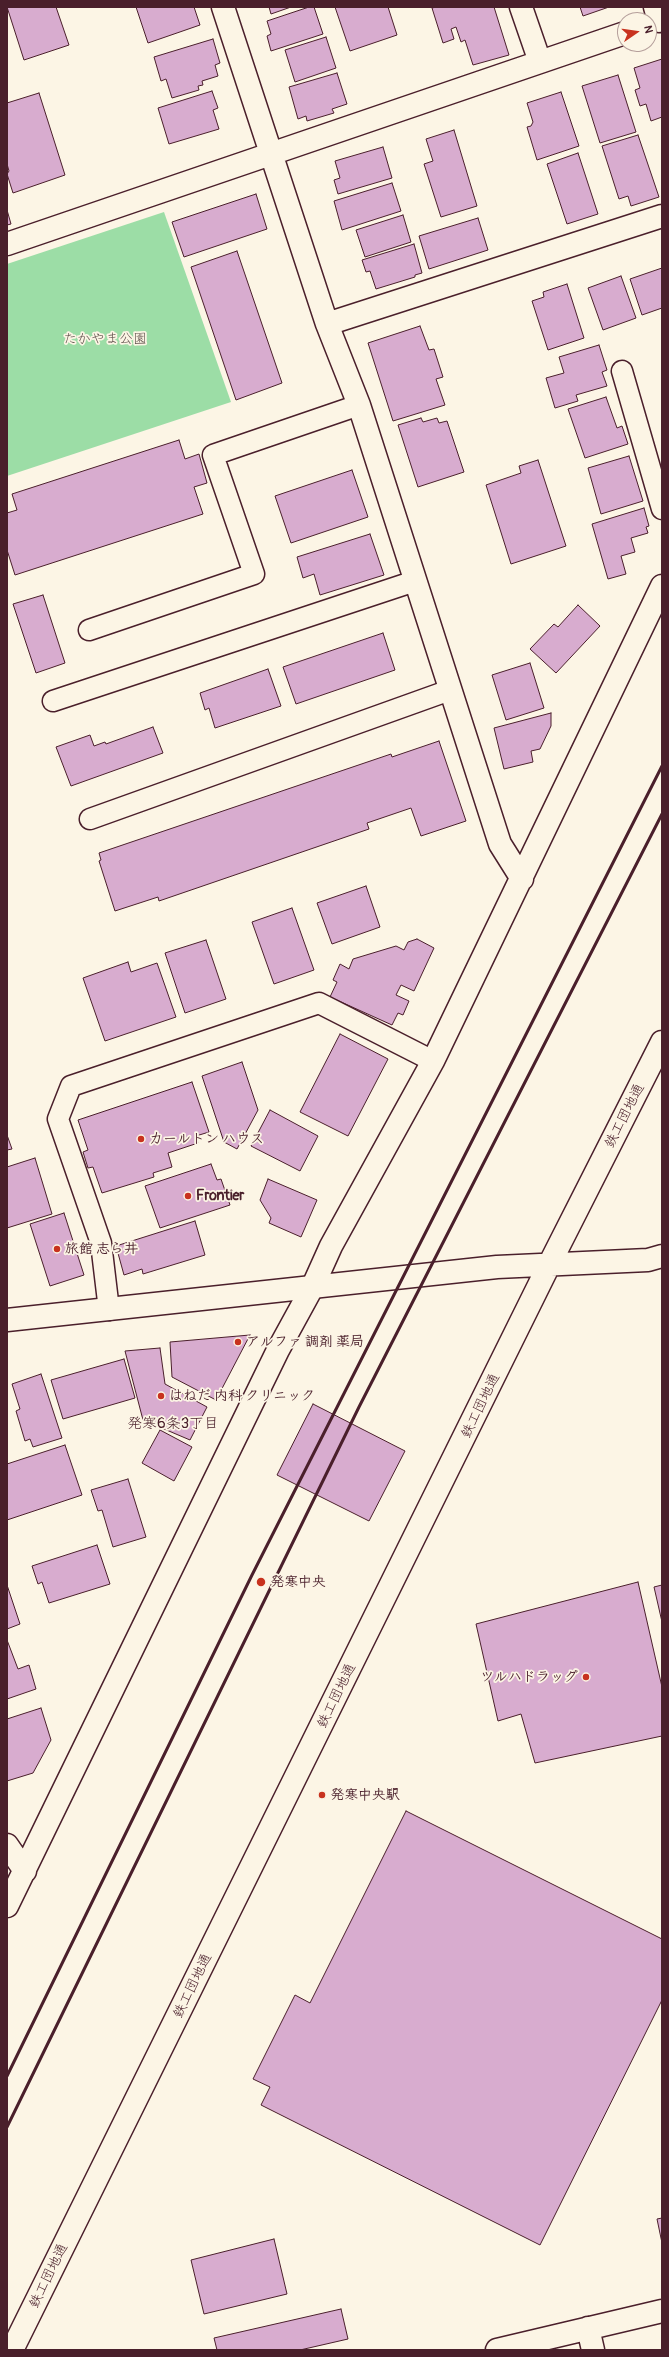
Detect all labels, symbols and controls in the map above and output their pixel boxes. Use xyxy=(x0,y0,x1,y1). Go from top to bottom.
north arrow xyxy=(617,12,657,52)
text: N xyxy=(641,24,655,34)
park label: たかやま公園 xyxy=(63,331,147,347)
street label: 鉄工団地通 xyxy=(602,1081,648,1151)
place label: カールトン ハウス xyxy=(149,1131,264,1147)
marker: カールトン ハウス xyxy=(136,1134,146,1144)
place label: Frontier xyxy=(196,1188,244,1204)
marker: Frontier xyxy=(183,1191,193,1201)
place label: 旅館 志ら井 xyxy=(65,1241,138,1257)
marker: 旅館 志ら井 xyxy=(52,1244,62,1254)
place label: アルファ 調剤 薬局 xyxy=(246,1334,364,1350)
marker: アルファ 調剤 薬局 xyxy=(233,1337,243,1347)
street label: 鉄工団地通 xyxy=(458,1371,504,1441)
place label: はねだ 内科 クリニック xyxy=(169,1388,315,1404)
marker: はねだ 内科 クリニック xyxy=(156,1391,166,1401)
district label: 発寒6条3丁目 xyxy=(127,1415,219,1433)
place label: 発寒中央 xyxy=(270,1574,326,1590)
marker: 発寒中央 xyxy=(255,1576,267,1588)
street label: 鉄工団地通 xyxy=(314,1661,360,1731)
place label: ツルハドラッグ xyxy=(480,1669,578,1685)
marker: ツルハドラッグ xyxy=(581,1672,591,1682)
place label: 発寒中央駅 xyxy=(330,1787,400,1803)
marker: 発寒中央駅 xyxy=(317,1790,327,1800)
street label: 鉄工団地通 xyxy=(170,1951,216,2021)
street label: 鉄工団地通 xyxy=(26,2241,72,2311)

